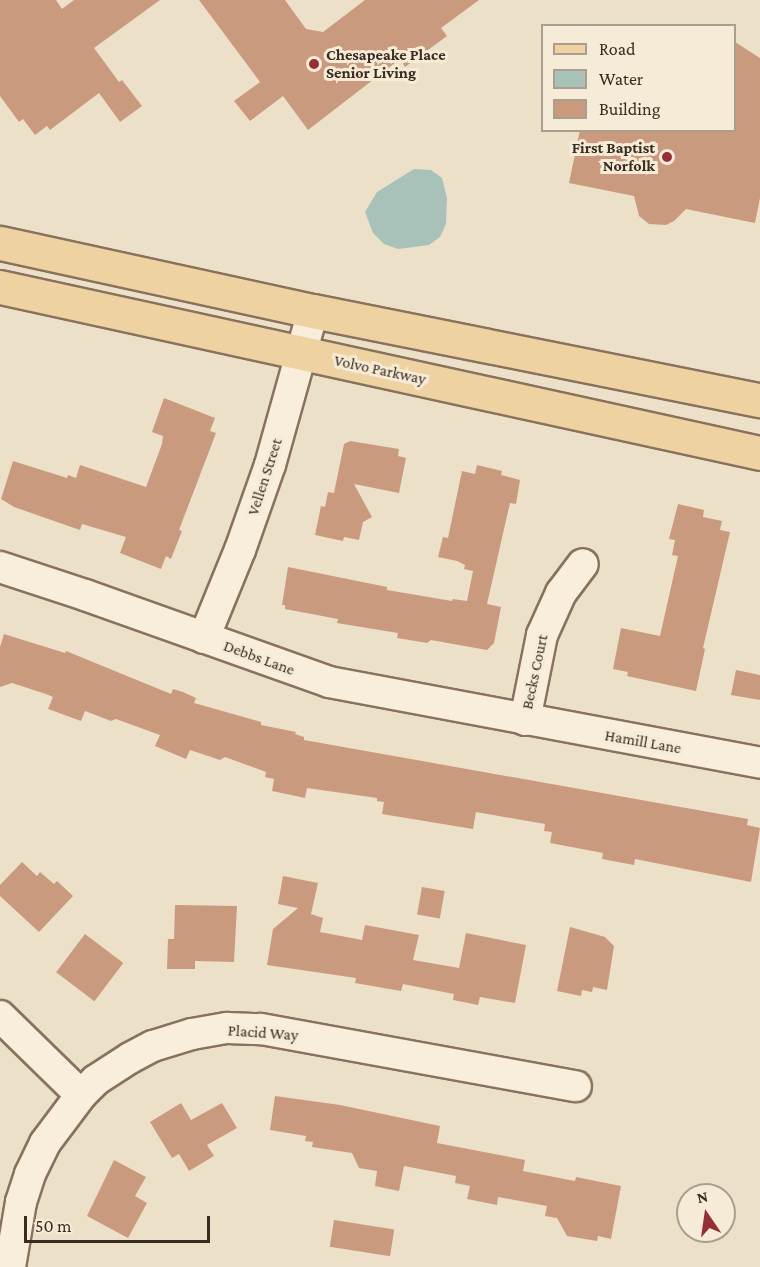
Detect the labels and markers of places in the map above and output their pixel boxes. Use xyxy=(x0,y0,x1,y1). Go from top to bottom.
place label: Chesapeake Place Senior Living xyxy=(326,45,446,83)
marker: Chesapeake Place Senior Living xyxy=(307,57,321,71)
place label: First Baptist Norfolk xyxy=(572,138,655,176)
marker: First Baptist Norfolk xyxy=(660,150,674,164)

